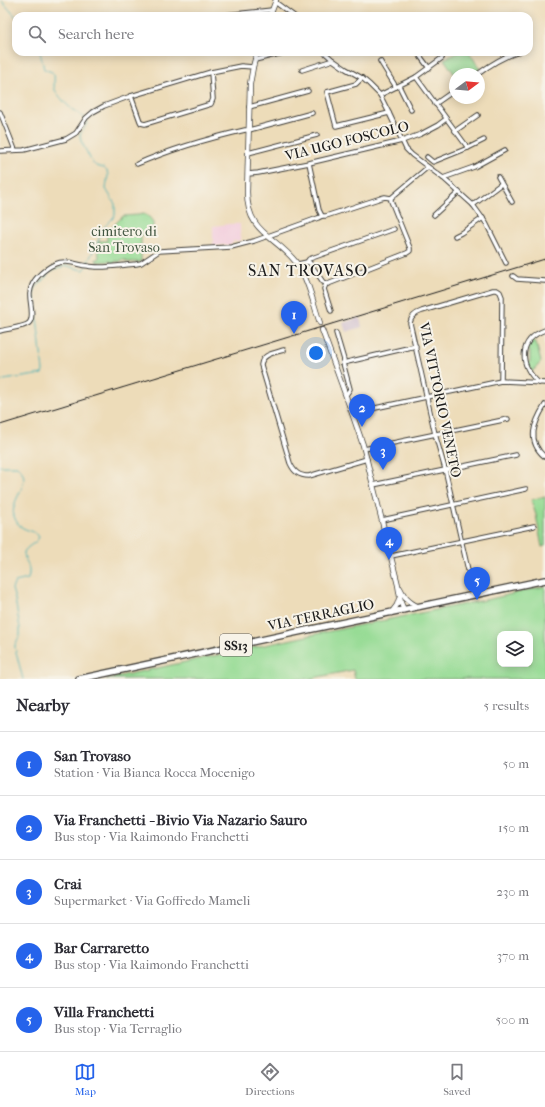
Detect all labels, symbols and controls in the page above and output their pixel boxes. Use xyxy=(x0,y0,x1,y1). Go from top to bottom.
search box xyxy=(12,12,533,56)
icon: search xyxy=(26,23,48,45)
text: Search here xyxy=(58,25,134,43)
north arrow xyxy=(449,68,485,104)
street label: VIA UGO FOSCOLO xyxy=(282,117,411,165)
park label: cimitero di San Trovaso xyxy=(88,223,160,256)
district label: SAN TROVASO xyxy=(248,261,368,280)
pin: 1 xyxy=(281,301,307,334)
street label: VIA VITTORIO VENETO xyxy=(415,320,465,479)
your location xyxy=(306,343,326,363)
pin: 2 xyxy=(349,394,375,427)
pin: 3 xyxy=(370,437,396,470)
pin: 4 xyxy=(376,527,402,560)
pin: 5 xyxy=(464,567,490,600)
street label: VIA TERRAGLIO xyxy=(265,595,376,635)
map controls xyxy=(497,631,533,667)
button: layers xyxy=(497,631,533,667)
road number: SS13 xyxy=(220,634,252,656)
text: Nearby xyxy=(16,695,70,715)
text: 5 results xyxy=(484,698,529,713)
text: San Trovaso xyxy=(54,747,131,765)
text: 1 xyxy=(27,756,31,771)
text: 50 m xyxy=(503,756,529,771)
text: Station · Via Bianca Rocca Mocenigo xyxy=(54,765,255,780)
text: Via Franchetti - Bivio Via Nazario Sauro xyxy=(54,811,307,829)
text: 2 xyxy=(26,820,32,835)
text: 150 m xyxy=(498,820,529,835)
text: Bus stop · Via Raimondo Franchetti xyxy=(54,829,249,844)
text: Crai xyxy=(54,875,82,893)
text: 3 xyxy=(26,884,32,899)
text: 230 m xyxy=(496,884,529,899)
text: Supermarket · Via Goffredo Mameli xyxy=(54,893,250,908)
text: Bar Carraretto xyxy=(54,939,149,957)
text: 4 xyxy=(25,948,33,963)
text: 370 m xyxy=(497,948,529,963)
text: Bus stop · Via Raimondo Franchetti xyxy=(54,957,249,972)
text: Villa Franchetti xyxy=(54,1003,154,1021)
text: 5 xyxy=(26,1012,32,1027)
text: 500 m xyxy=(495,1012,529,1027)
text: Bus stop · Via Terraglio xyxy=(54,1021,182,1036)
tab: Map xyxy=(74,1061,96,1098)
tab: Directions xyxy=(245,1061,295,1098)
tab: Saved xyxy=(443,1061,471,1098)

